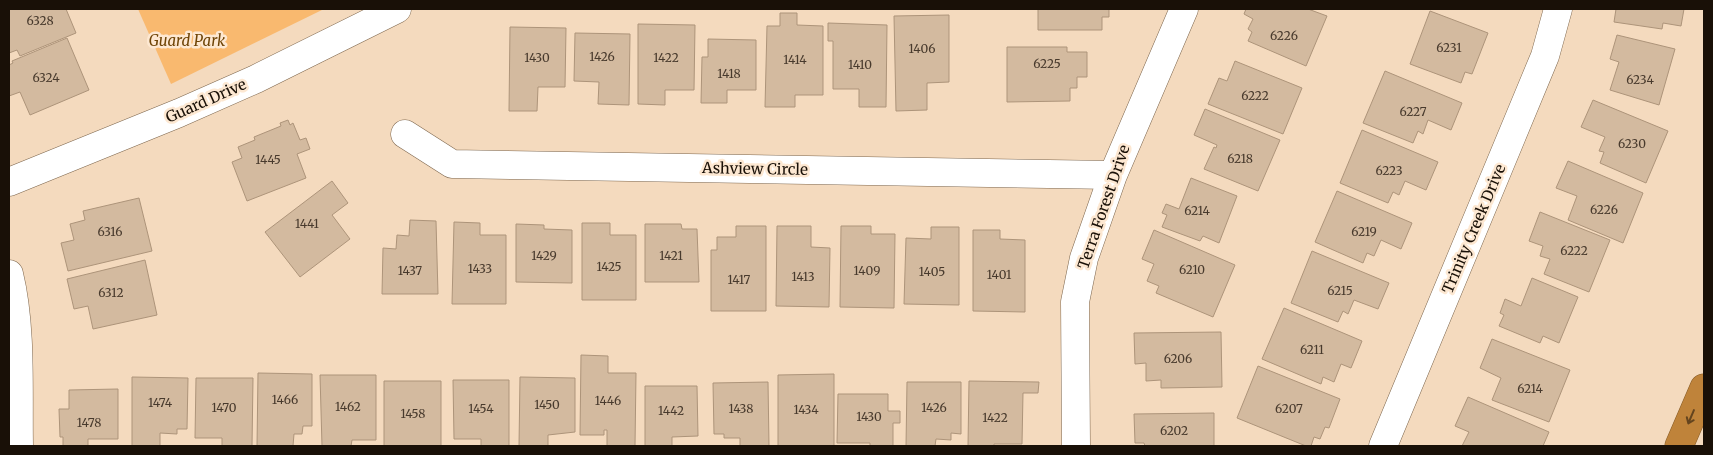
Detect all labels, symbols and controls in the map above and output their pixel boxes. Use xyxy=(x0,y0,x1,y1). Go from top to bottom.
house number: 6328 xyxy=(26,13,54,28)
house number: 6226 xyxy=(1270,28,1298,43)
park label: Guard Park xyxy=(149,31,226,50)
house number: 6231 xyxy=(1436,40,1462,55)
house number: 1406 xyxy=(909,41,936,56)
house number: 1426 xyxy=(589,49,615,64)
house number: 1430 xyxy=(524,50,550,65)
house number: 1422 xyxy=(653,50,679,65)
house number: 1414 xyxy=(783,52,807,67)
house number: 6225 xyxy=(1033,56,1061,71)
house number: 1410 xyxy=(848,57,872,72)
house number: 1418 xyxy=(717,66,741,81)
house number: 6324 xyxy=(32,70,60,85)
house number: 6234 xyxy=(1626,72,1654,87)
street label: Guard Drive xyxy=(163,74,249,127)
house number: 6222 xyxy=(1241,88,1269,103)
house number: 6227 xyxy=(1399,104,1427,119)
house number: 6230 xyxy=(1618,136,1646,151)
street label: Terra Forest Drive xyxy=(1073,142,1134,271)
house number: 6218 xyxy=(1227,151,1253,166)
house number: 1445 xyxy=(255,152,281,167)
street label: Ashview Circle xyxy=(701,158,808,179)
street label: Trinity Creek Drive xyxy=(1438,161,1509,296)
house number: 6223 xyxy=(1375,163,1403,178)
house number: 6226 xyxy=(1590,202,1618,217)
house number: 6214 xyxy=(1184,203,1210,218)
house number: 1441 xyxy=(295,216,320,231)
house number: 6316 xyxy=(97,224,123,239)
house number: 6219 xyxy=(1351,224,1377,239)
house number: 6222 xyxy=(1560,243,1588,258)
house number: 1429 xyxy=(531,248,557,263)
house number: 1421 xyxy=(659,248,683,263)
house number: 1425 xyxy=(596,259,622,274)
house number: 1433 xyxy=(468,261,492,276)
house number: 6210 xyxy=(1179,262,1205,277)
house number: 1437 xyxy=(398,263,422,278)
house number: 1409 xyxy=(854,263,880,278)
house number: 1405 xyxy=(919,264,945,279)
house number: 1401 xyxy=(987,267,1012,282)
house number: 1413 xyxy=(791,269,815,284)
house number: 1417 xyxy=(728,272,751,287)
house number: 6215 xyxy=(1327,283,1353,298)
house number: 6312 xyxy=(98,285,124,300)
house number: 6211 xyxy=(1300,342,1325,357)
house number: 6206 xyxy=(1164,351,1192,366)
house number: 6214 xyxy=(1517,381,1543,396)
house number: 1466 xyxy=(272,392,298,407)
house number: 1446 xyxy=(595,393,621,408)
house number: 1474 xyxy=(148,395,173,410)
house number: 1450 xyxy=(534,397,560,412)
house number: 1462 xyxy=(335,399,361,414)
house number: 1470 xyxy=(211,400,237,415)
house number: 1426 xyxy=(921,400,947,415)
house number: 1454 xyxy=(468,401,494,416)
house number: 1438 xyxy=(728,401,754,416)
house number: 6207 xyxy=(1275,401,1303,416)
house number: 1434 xyxy=(793,402,819,417)
house number: 1442 xyxy=(658,403,684,418)
house number: 1458 xyxy=(400,406,426,421)
house number: 1430 xyxy=(856,409,882,424)
one-way arrow xyxy=(1686,409,1696,424)
house number: 1422 xyxy=(982,410,1008,425)
house number: 1478 xyxy=(77,415,101,430)
house number: 6202 xyxy=(1160,423,1188,438)

